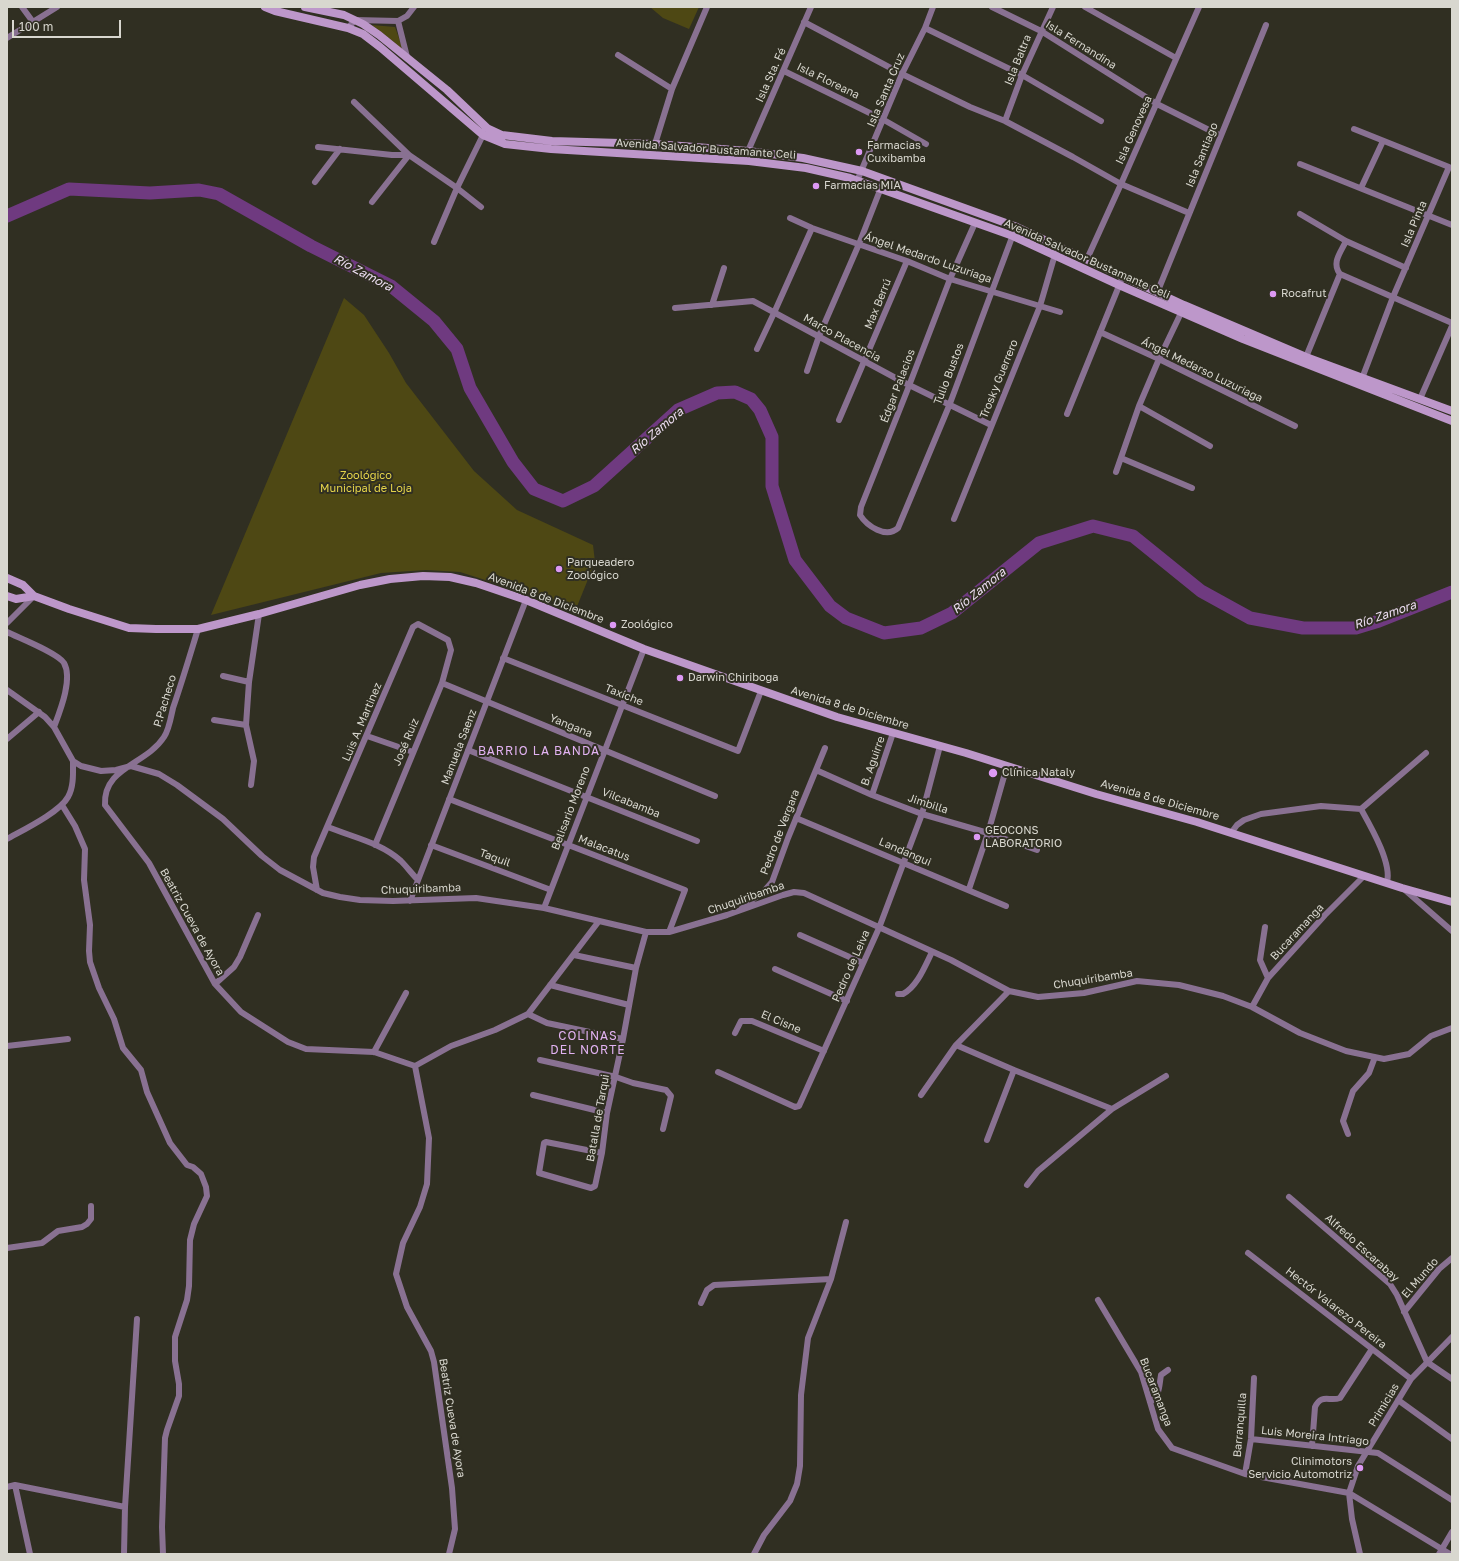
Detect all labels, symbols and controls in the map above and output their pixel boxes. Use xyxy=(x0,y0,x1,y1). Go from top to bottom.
scale bar xyxy=(14,12,123,38)
street label: Isla Fernandina xyxy=(1043,18,1119,72)
text: 100 m xyxy=(19,19,53,34)
street label: Isla Baltra xyxy=(1002,33,1034,87)
street label: Isla Sta. Fé xyxy=(753,46,789,104)
street label: Isla Santa Cruz xyxy=(864,51,908,129)
street label: Isla Floreana xyxy=(795,60,861,102)
street label: Isla Genovesa xyxy=(1113,94,1155,166)
street label: Isla Santiago xyxy=(1183,121,1221,189)
street label: Avenida Salvador Bustamante Celi xyxy=(616,136,796,162)
place label: Farmacias Cuxibamba xyxy=(867,139,926,165)
marker: Farmacias Cuxibamba xyxy=(854,147,864,157)
place label: Farmacias MIA xyxy=(824,179,901,193)
marker: Farmacias MIA xyxy=(811,181,821,191)
street label: Isla Pinta xyxy=(1398,199,1430,249)
street label: Avenida Salvador Bustamante Celi xyxy=(1002,216,1172,302)
street label: Ángel Medardo Luzuriaga xyxy=(862,230,994,286)
water label: Río Zamora xyxy=(331,251,395,295)
street label: Max Berrú xyxy=(862,277,894,331)
place label: Rocafrut xyxy=(1281,287,1327,301)
marker: Rocafrut xyxy=(1268,289,1278,299)
street label: Marco Placencia xyxy=(801,311,883,365)
street label: Ángel Medarso Luzuriaga xyxy=(1139,335,1265,405)
street label: Trosky Guerrero xyxy=(977,338,1021,420)
street label: Tulio Bustos xyxy=(931,341,967,407)
street label: Édgar Palacios xyxy=(878,347,918,425)
water label: Río Zamora xyxy=(628,405,686,457)
park label: Zoológico Municipal de Loja xyxy=(320,469,412,495)
place label: Parqueadero Zoológico xyxy=(567,556,634,582)
marker: Parqueadero Zoológico xyxy=(554,564,564,574)
water label: Río Zamora xyxy=(949,565,1009,617)
street label: Avenida 8 de Diciembre xyxy=(486,570,606,626)
water label: Río Zamora xyxy=(1352,598,1418,632)
place label: Zoológico xyxy=(621,618,673,632)
marker: Zoológico xyxy=(608,620,618,630)
place label: Darwin Chiriboga xyxy=(688,671,779,685)
street label: P.Pacheco xyxy=(151,673,179,729)
marker: Darwin Chiriboga xyxy=(675,673,685,683)
street label: Luis A. Martinez xyxy=(340,681,384,763)
street label: Taxiche xyxy=(603,681,645,709)
street label: Avenida 8 de Diciembre xyxy=(789,684,911,732)
street label: Manuela Saenz xyxy=(439,707,479,787)
street label: Yangana xyxy=(548,711,594,741)
street label: José Ruiz xyxy=(390,716,422,768)
street label: B. Aguirre xyxy=(858,734,888,788)
district label: BARRIO LA BANDA xyxy=(478,744,600,758)
street label: Belisario Moreno xyxy=(549,764,593,852)
place label: Clínica Nataly xyxy=(1002,766,1075,780)
marker: Clínica Nataly xyxy=(987,767,999,779)
street label: Avenida 8 de Diciembre xyxy=(1099,777,1221,823)
street label: Vilcabamba xyxy=(600,785,662,821)
street label: Pedro de Vergara xyxy=(758,787,802,877)
street label: Jimbilla xyxy=(906,791,950,817)
place label: GEOCONS LABORATORIO xyxy=(985,824,1062,850)
street label: Malacatus xyxy=(576,832,632,864)
marker: GEOCONS LABORATORIO xyxy=(972,832,982,842)
street label: Landangui xyxy=(877,835,933,869)
street label: Taquil xyxy=(478,846,512,870)
street label: Beatriz Cueva de Ayora xyxy=(157,866,227,978)
street label: Chuquiribamba xyxy=(706,879,786,917)
street label: Chuquiribamba xyxy=(381,881,461,897)
street label: Bucaramanga xyxy=(1268,901,1326,963)
street label: Pedro de Leiva xyxy=(829,928,873,1004)
street label: Chuquiribamba xyxy=(1052,966,1134,992)
street label: El Cisne xyxy=(759,1008,803,1036)
district label: COLINAS DEL NORTE xyxy=(550,1029,626,1057)
street label: Batalla de Tarqui xyxy=(584,1073,612,1163)
street label: Alfredo Escarabay xyxy=(1322,1211,1402,1285)
street label: El Mundo xyxy=(1399,1255,1441,1301)
street label: Hectór Valarezo Pereira xyxy=(1283,1265,1389,1351)
street label: Bucaramanga xyxy=(1137,1356,1175,1428)
street label: Beatriz Cueva de Ayora xyxy=(436,1357,468,1479)
street label: Primicias xyxy=(1366,1381,1402,1429)
street label: Barranquilla xyxy=(1231,1392,1249,1458)
street label: Luis Moreira Intriago xyxy=(1260,1424,1370,1448)
place label: Clinimotors Servicio Automotriz xyxy=(1248,1455,1352,1481)
marker: Clinimotors Servicio Automotriz xyxy=(1355,1463,1365,1473)

